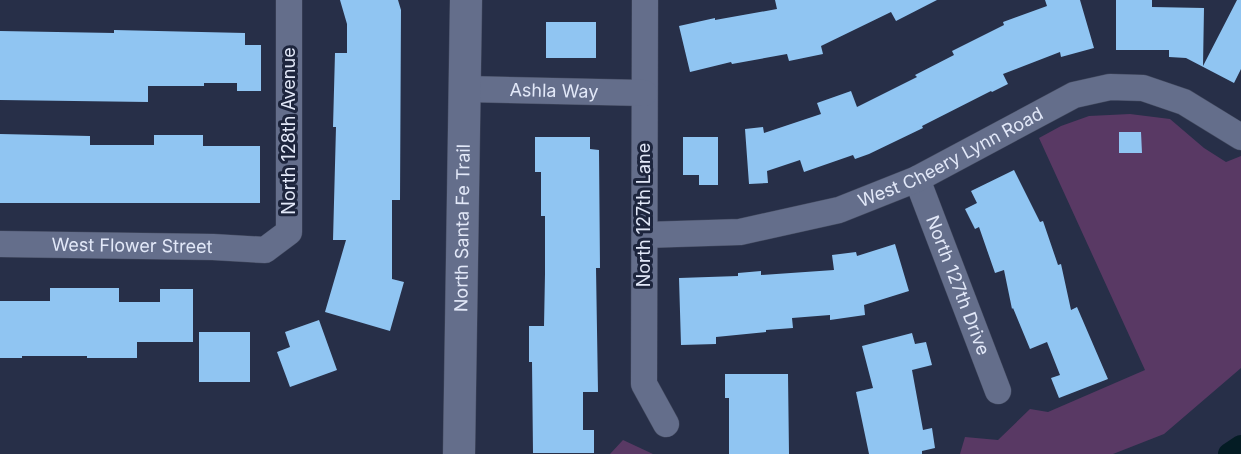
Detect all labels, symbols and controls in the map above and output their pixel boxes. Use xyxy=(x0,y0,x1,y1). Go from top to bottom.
street label: North 128th Avenue xyxy=(278,47,299,215)
street label: Ashla Way xyxy=(509,79,599,102)
street label: West Cheery Lynn Road xyxy=(855,103,1046,211)
street label: North 127th Lane xyxy=(633,143,654,287)
street label: North Santa Fe Trail xyxy=(450,144,474,312)
street label: North 127th Drive xyxy=(922,213,994,358)
street label: West Flower Street xyxy=(51,234,213,257)

